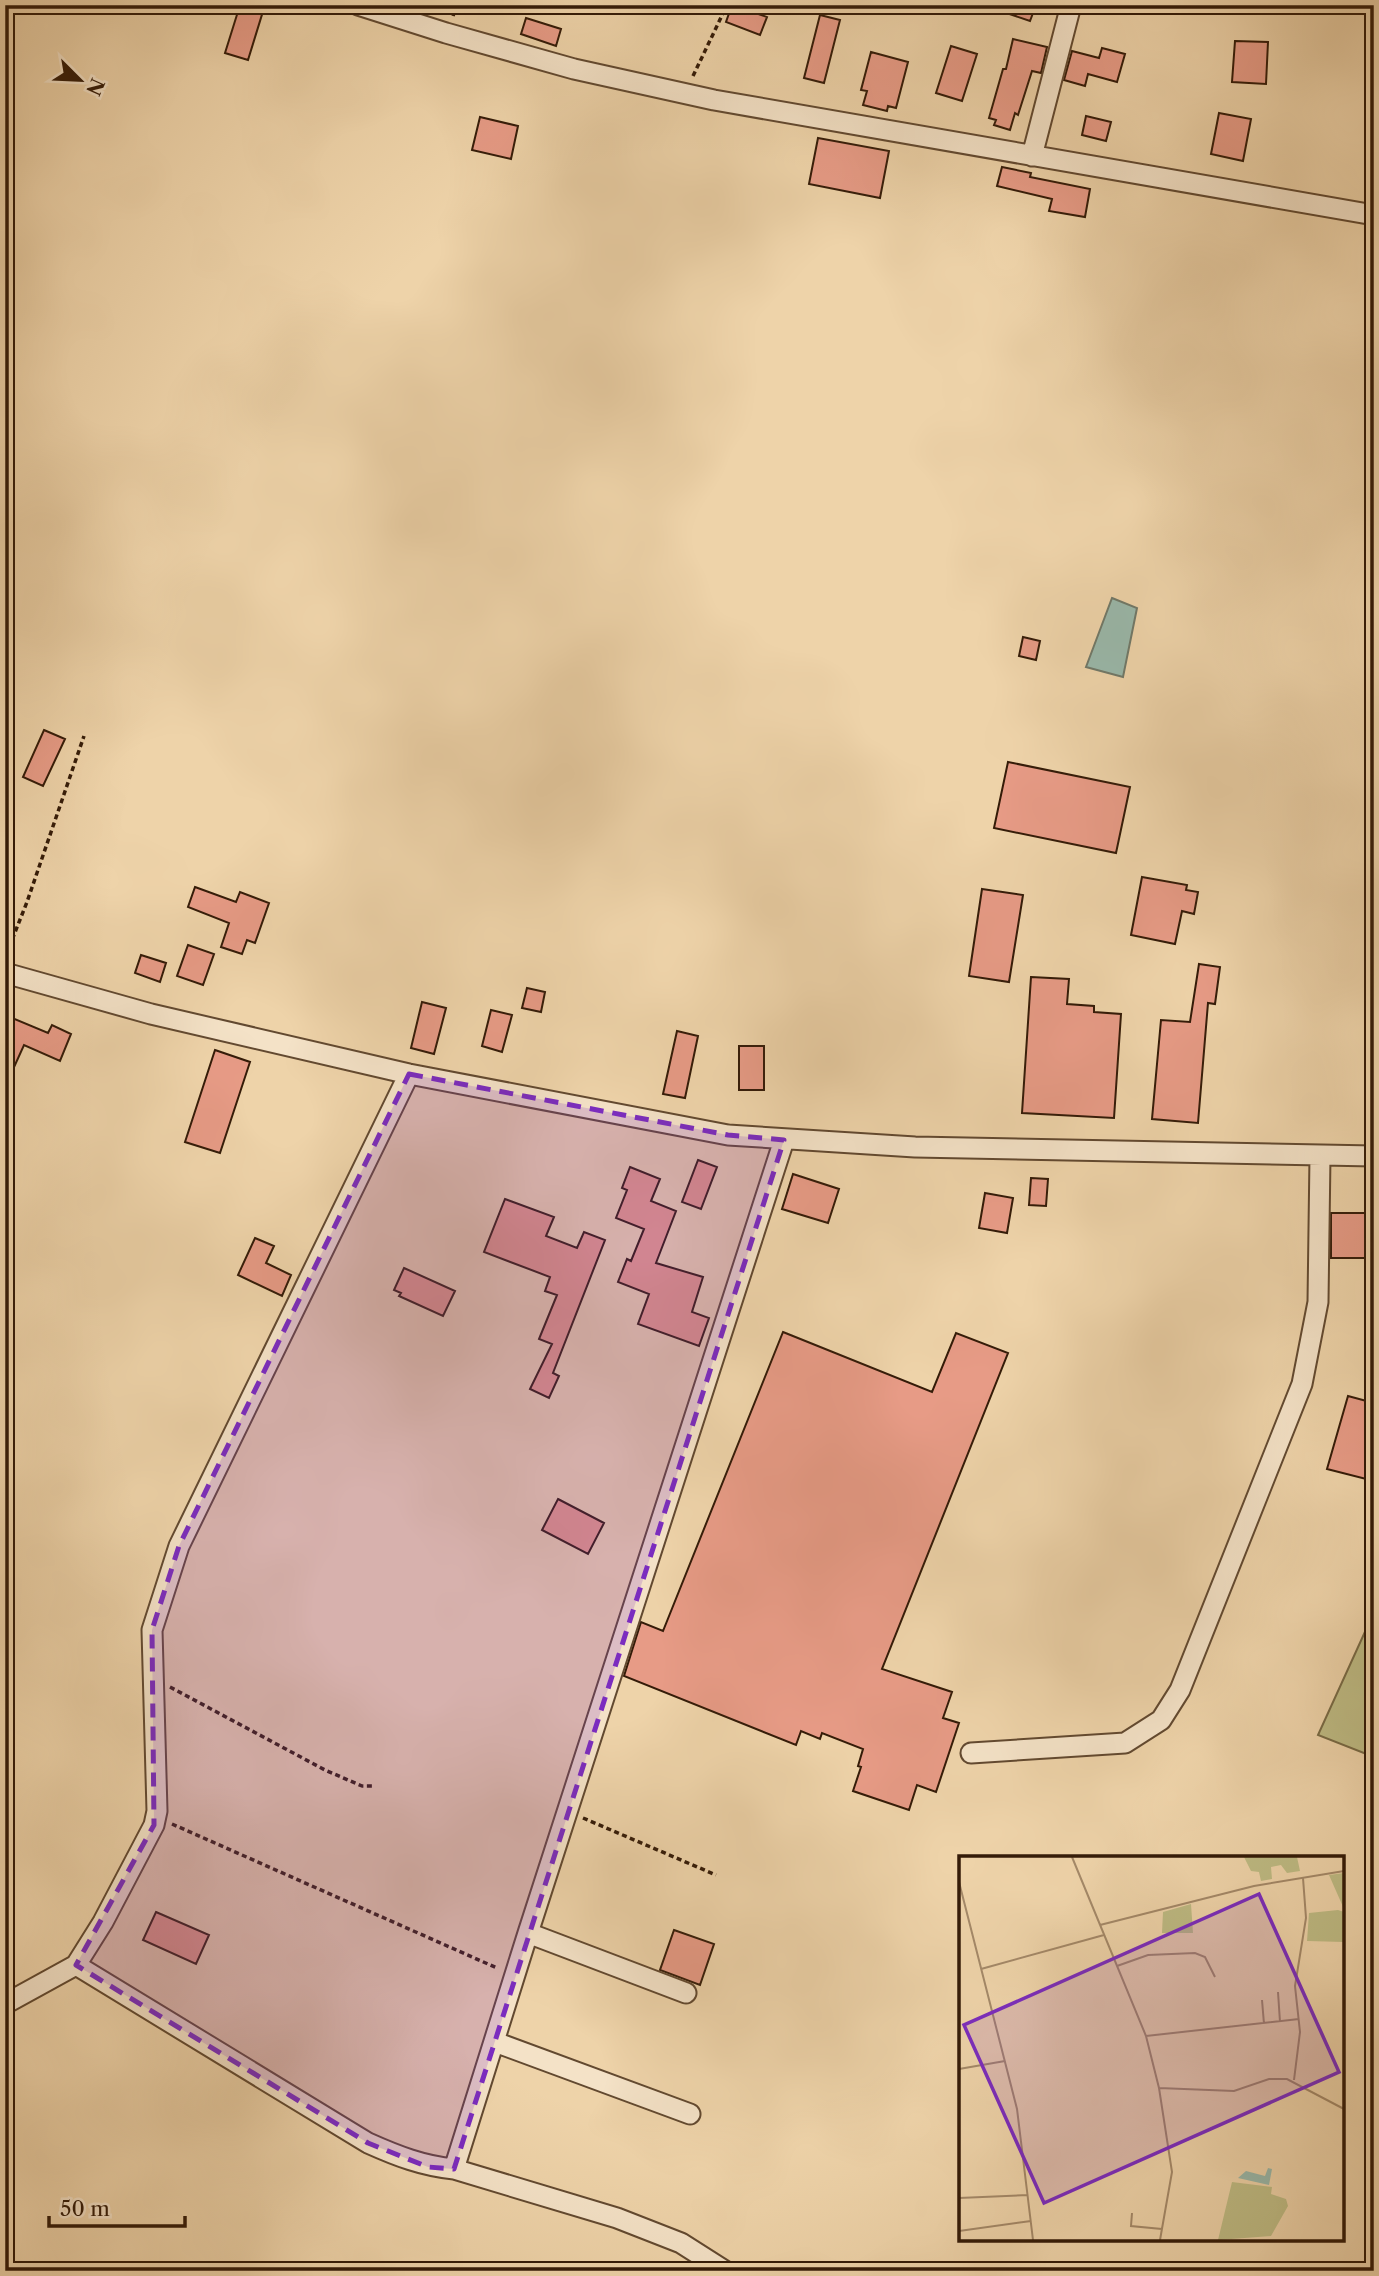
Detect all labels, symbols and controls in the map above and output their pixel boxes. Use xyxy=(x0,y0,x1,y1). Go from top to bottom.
north arrow xyxy=(46,46,116,116)
text: N xyxy=(81,74,109,99)
inset map xyxy=(959,1856,1344,2241)
scale bar xyxy=(49,2185,186,2229)
text: 50 m xyxy=(60,2196,110,2221)

